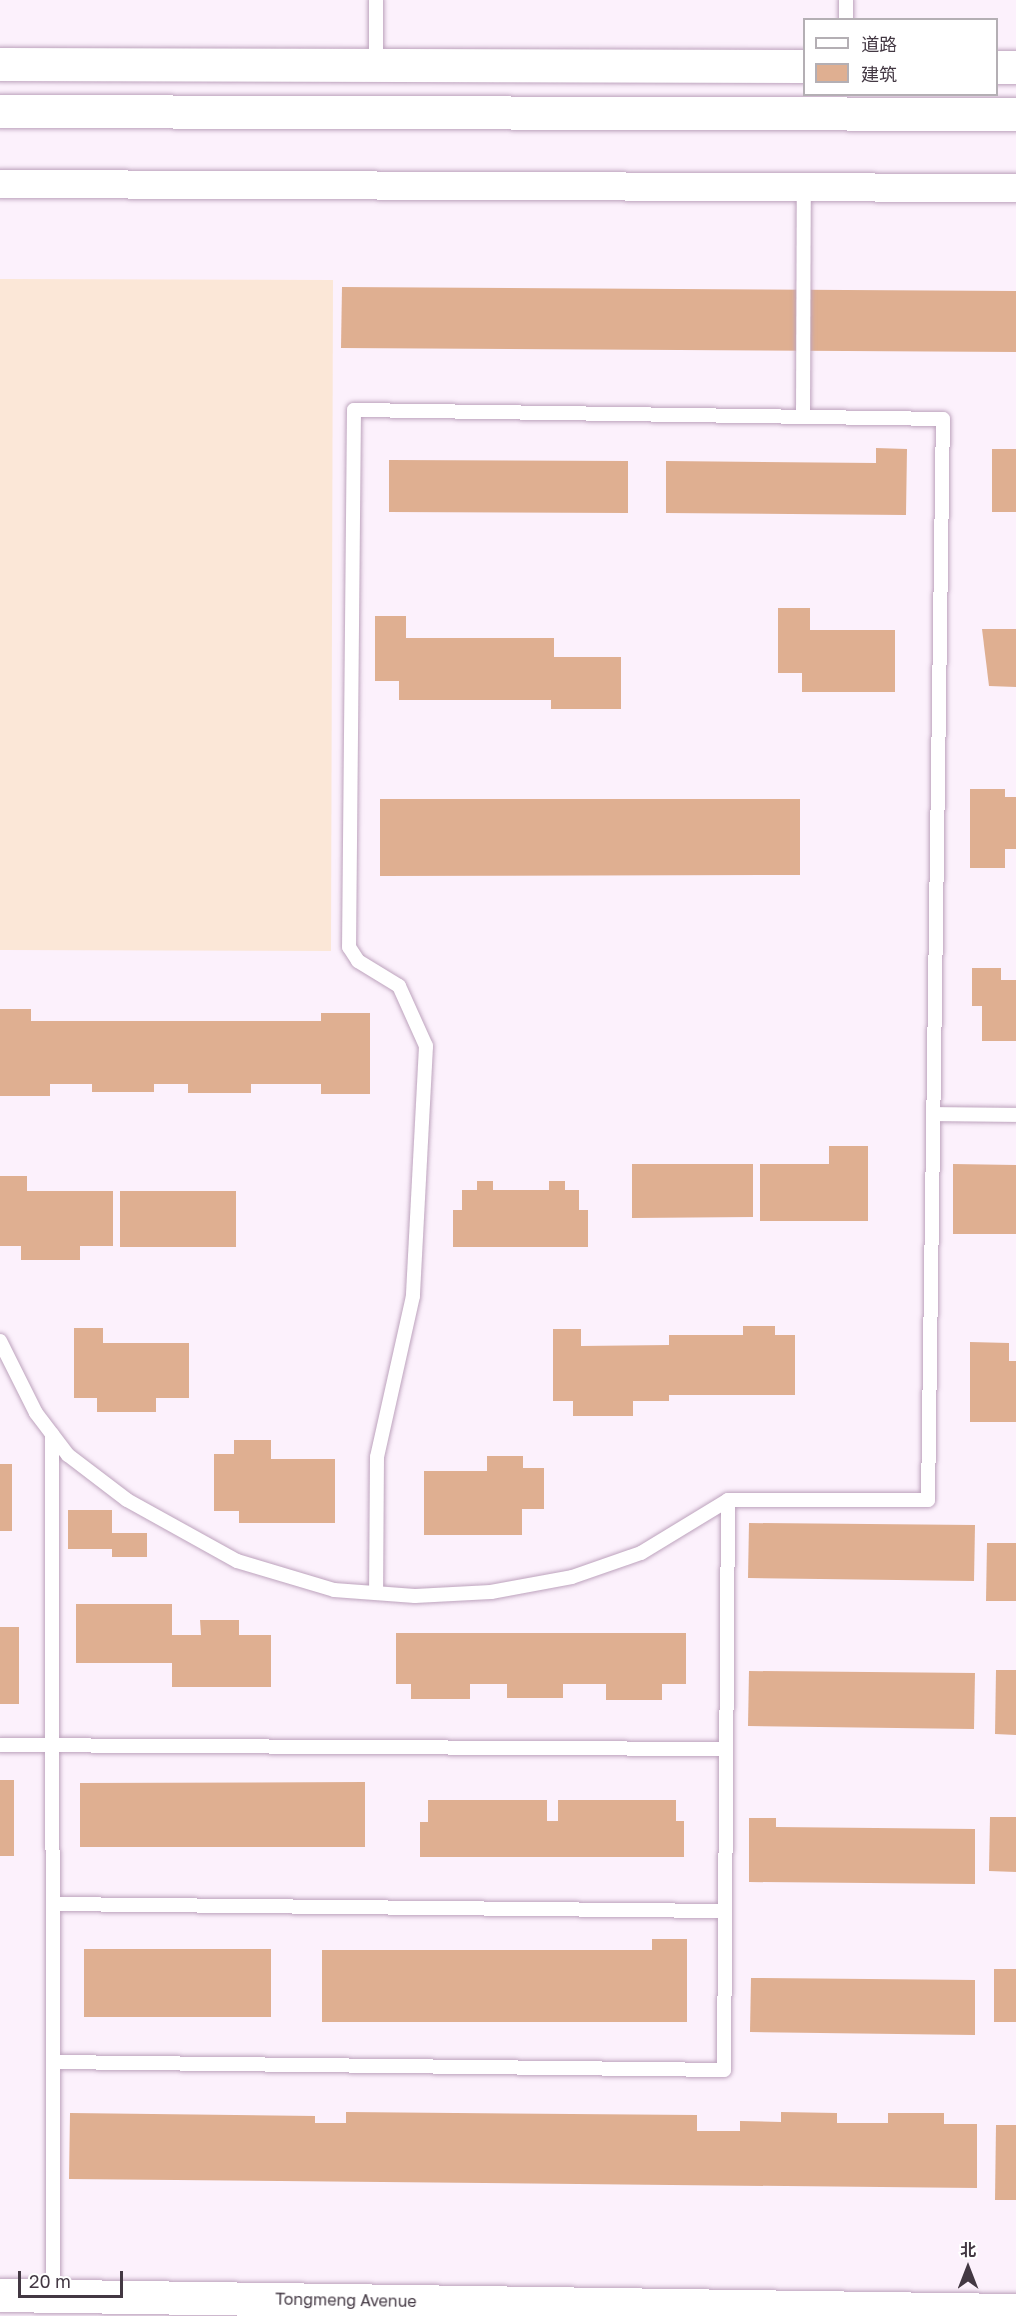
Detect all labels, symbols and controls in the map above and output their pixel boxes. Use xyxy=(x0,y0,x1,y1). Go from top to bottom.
legend xyxy=(803,18,998,96)
text: 道路 xyxy=(861,33,897,55)
text: 建筑 xyxy=(861,63,897,85)
north arrow xyxy=(938,2238,998,2298)
text: 北 xyxy=(960,2240,976,2260)
scale bar xyxy=(21,2259,126,2297)
text: 20 m xyxy=(29,2270,71,2292)
street label: Tongmeng Avenue xyxy=(275,2289,417,2311)

